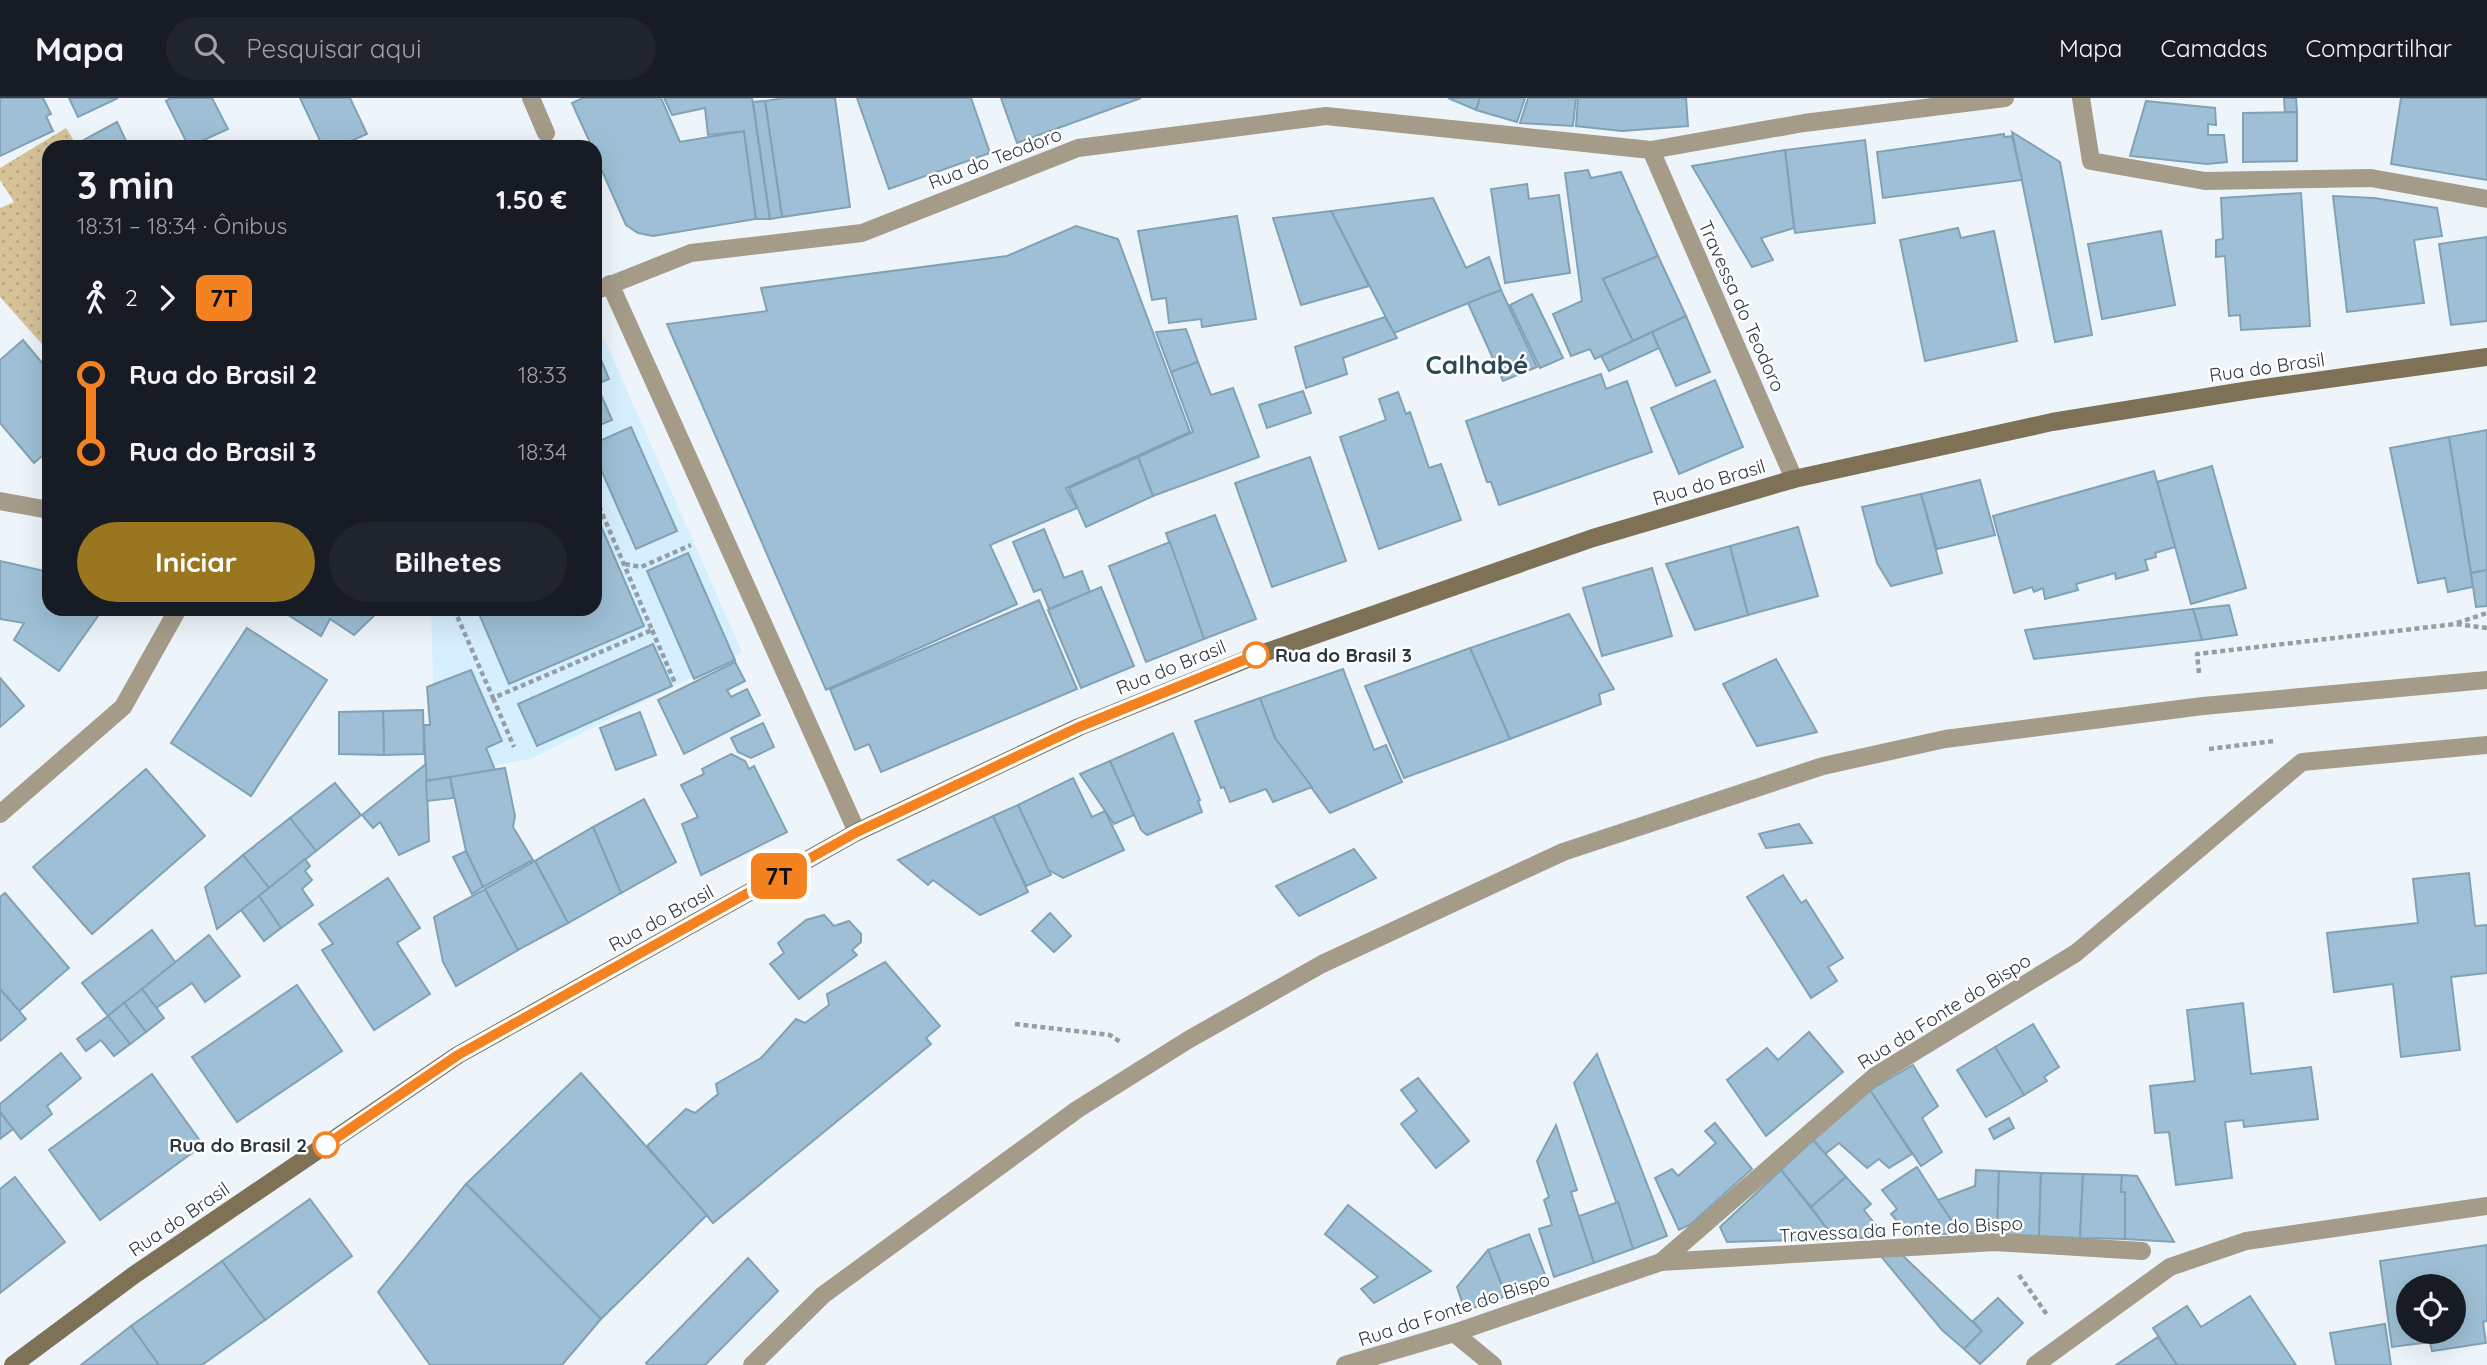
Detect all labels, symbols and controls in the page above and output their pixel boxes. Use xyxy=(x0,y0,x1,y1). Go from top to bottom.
search box xyxy=(166,17,656,80)
text: Mapa xyxy=(35,28,124,69)
icon: search xyxy=(190,29,228,67)
text: Pesquisar aqui xyxy=(246,32,422,65)
text: Mapa xyxy=(2059,33,2122,63)
text: Camadas xyxy=(2160,33,2267,63)
text: Compartilhar xyxy=(2305,33,2452,63)
street label: Rua do Teodoro xyxy=(925,122,1065,194)
text: 3 min xyxy=(77,161,175,209)
text: 1.50 € xyxy=(496,183,567,216)
text: 18:31 – 18:34 · Ônibus xyxy=(77,211,287,240)
street label: Travessa do Teodoro xyxy=(1693,217,1791,395)
icon: walk xyxy=(77,279,115,317)
icon: forward xyxy=(148,279,186,317)
text: 2 xyxy=(125,283,138,312)
text: 7T xyxy=(210,283,238,313)
street label: Rua do Brasil xyxy=(2208,347,2326,387)
district label: Calhabé xyxy=(1426,348,1528,381)
text: Rua do Brasil 2 xyxy=(129,358,317,391)
text: 18:33 xyxy=(518,360,567,389)
text: Rua do Brasil 3 xyxy=(129,435,317,468)
text: 18:34 xyxy=(518,437,567,466)
street label: Rua do Brasil xyxy=(1650,453,1768,511)
button: Iniciar xyxy=(77,522,315,602)
button: Bilhetes xyxy=(329,522,567,602)
street label: Rua do Brasil xyxy=(1112,634,1230,700)
marker: Rua do Brasil 3 xyxy=(1243,642,1269,668)
place label: Rua do Brasil 3 xyxy=(1275,643,1412,667)
line badge: 7T xyxy=(748,853,810,899)
text: 7T xyxy=(765,861,793,891)
street label: Rua do Brasil xyxy=(604,879,718,957)
street label: Rua da Fonte do Bispo xyxy=(1853,948,2035,1074)
marker: Rua do Brasil 2 xyxy=(313,1132,339,1158)
place label: Rua do Brasil 2 xyxy=(169,1133,307,1157)
street label: Rua do Brasil xyxy=(124,1176,234,1262)
street label: Travessa da Fonte do Bispo xyxy=(1779,1211,2023,1247)
street label: Rua da Fonte do Bispo xyxy=(1355,1267,1553,1351)
map controls xyxy=(2396,1274,2466,1344)
button: locate xyxy=(2396,1274,2466,1344)

